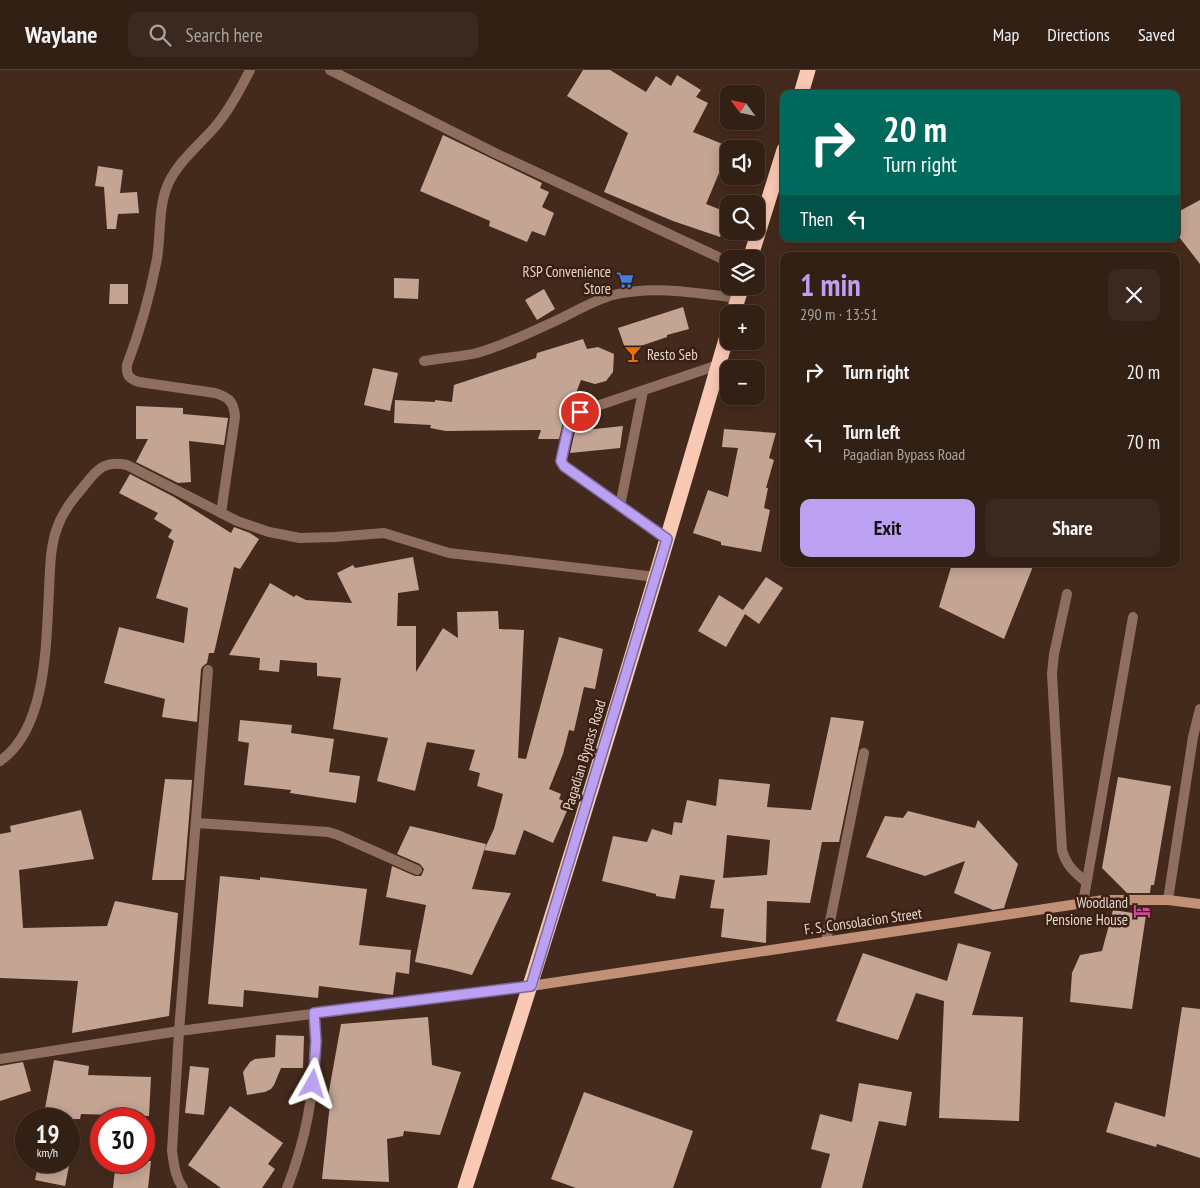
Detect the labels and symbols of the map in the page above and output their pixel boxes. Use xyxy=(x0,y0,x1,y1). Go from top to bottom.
north arrow xyxy=(720,85,765,130)
place label: RSP Convenience Store xyxy=(522,262,611,298)
supermarket icon: RSP Convenience Store xyxy=(615,270,635,290)
bar icon: Resto Seb xyxy=(623,344,643,364)
place label: Resto Seb xyxy=(647,345,698,364)
pin xyxy=(559,391,601,433)
street label: Pagadian Bypass Road xyxy=(558,697,610,813)
place label: Woodland Pensione House xyxy=(1046,893,1128,929)
hotel icon: Woodland Pensione House xyxy=(1132,901,1152,921)
street label: F. S. Consolacion Street xyxy=(803,903,923,939)
position arrow xyxy=(286,1057,338,1109)
speed limit sign: 30 xyxy=(90,1108,155,1173)

